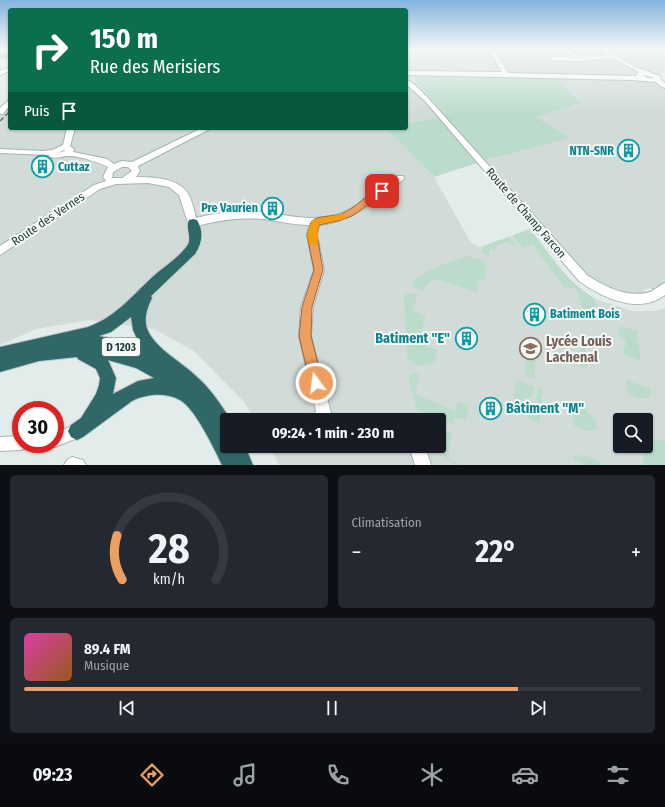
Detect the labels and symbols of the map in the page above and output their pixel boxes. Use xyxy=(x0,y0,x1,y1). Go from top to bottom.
building icon: NTN-SNR xyxy=(616,138,642,164)
place label: NTN-SNR xyxy=(570,144,614,158)
building icon: Cuttaz xyxy=(30,154,56,180)
place label: Cuttaz xyxy=(58,160,90,174)
street label: Route de Champ Farcon xyxy=(483,165,569,261)
pin xyxy=(365,174,399,208)
street label: Route des Vernes xyxy=(9,189,87,249)
building icon: Pre Vaurien xyxy=(260,195,286,221)
place label: Pre Vaurien xyxy=(201,201,258,215)
building icon: Batiment Bois xyxy=(521,301,547,327)
place label: Batiment Bois xyxy=(550,307,620,321)
building icon: Batiment "E" xyxy=(453,325,479,351)
place label: Batiment "E" xyxy=(375,330,450,347)
place label: Lycée Louis Lachenal xyxy=(546,333,612,366)
school or university icon: Lycée Louis Lachenal xyxy=(517,336,543,362)
road number: D 1203 xyxy=(102,338,140,356)
position arrow xyxy=(295,362,337,404)
building icon: Bâtiment "M" xyxy=(477,395,503,421)
place label: Bâtiment "M" xyxy=(506,400,584,417)
speed limit sign: 30 xyxy=(12,401,64,453)

